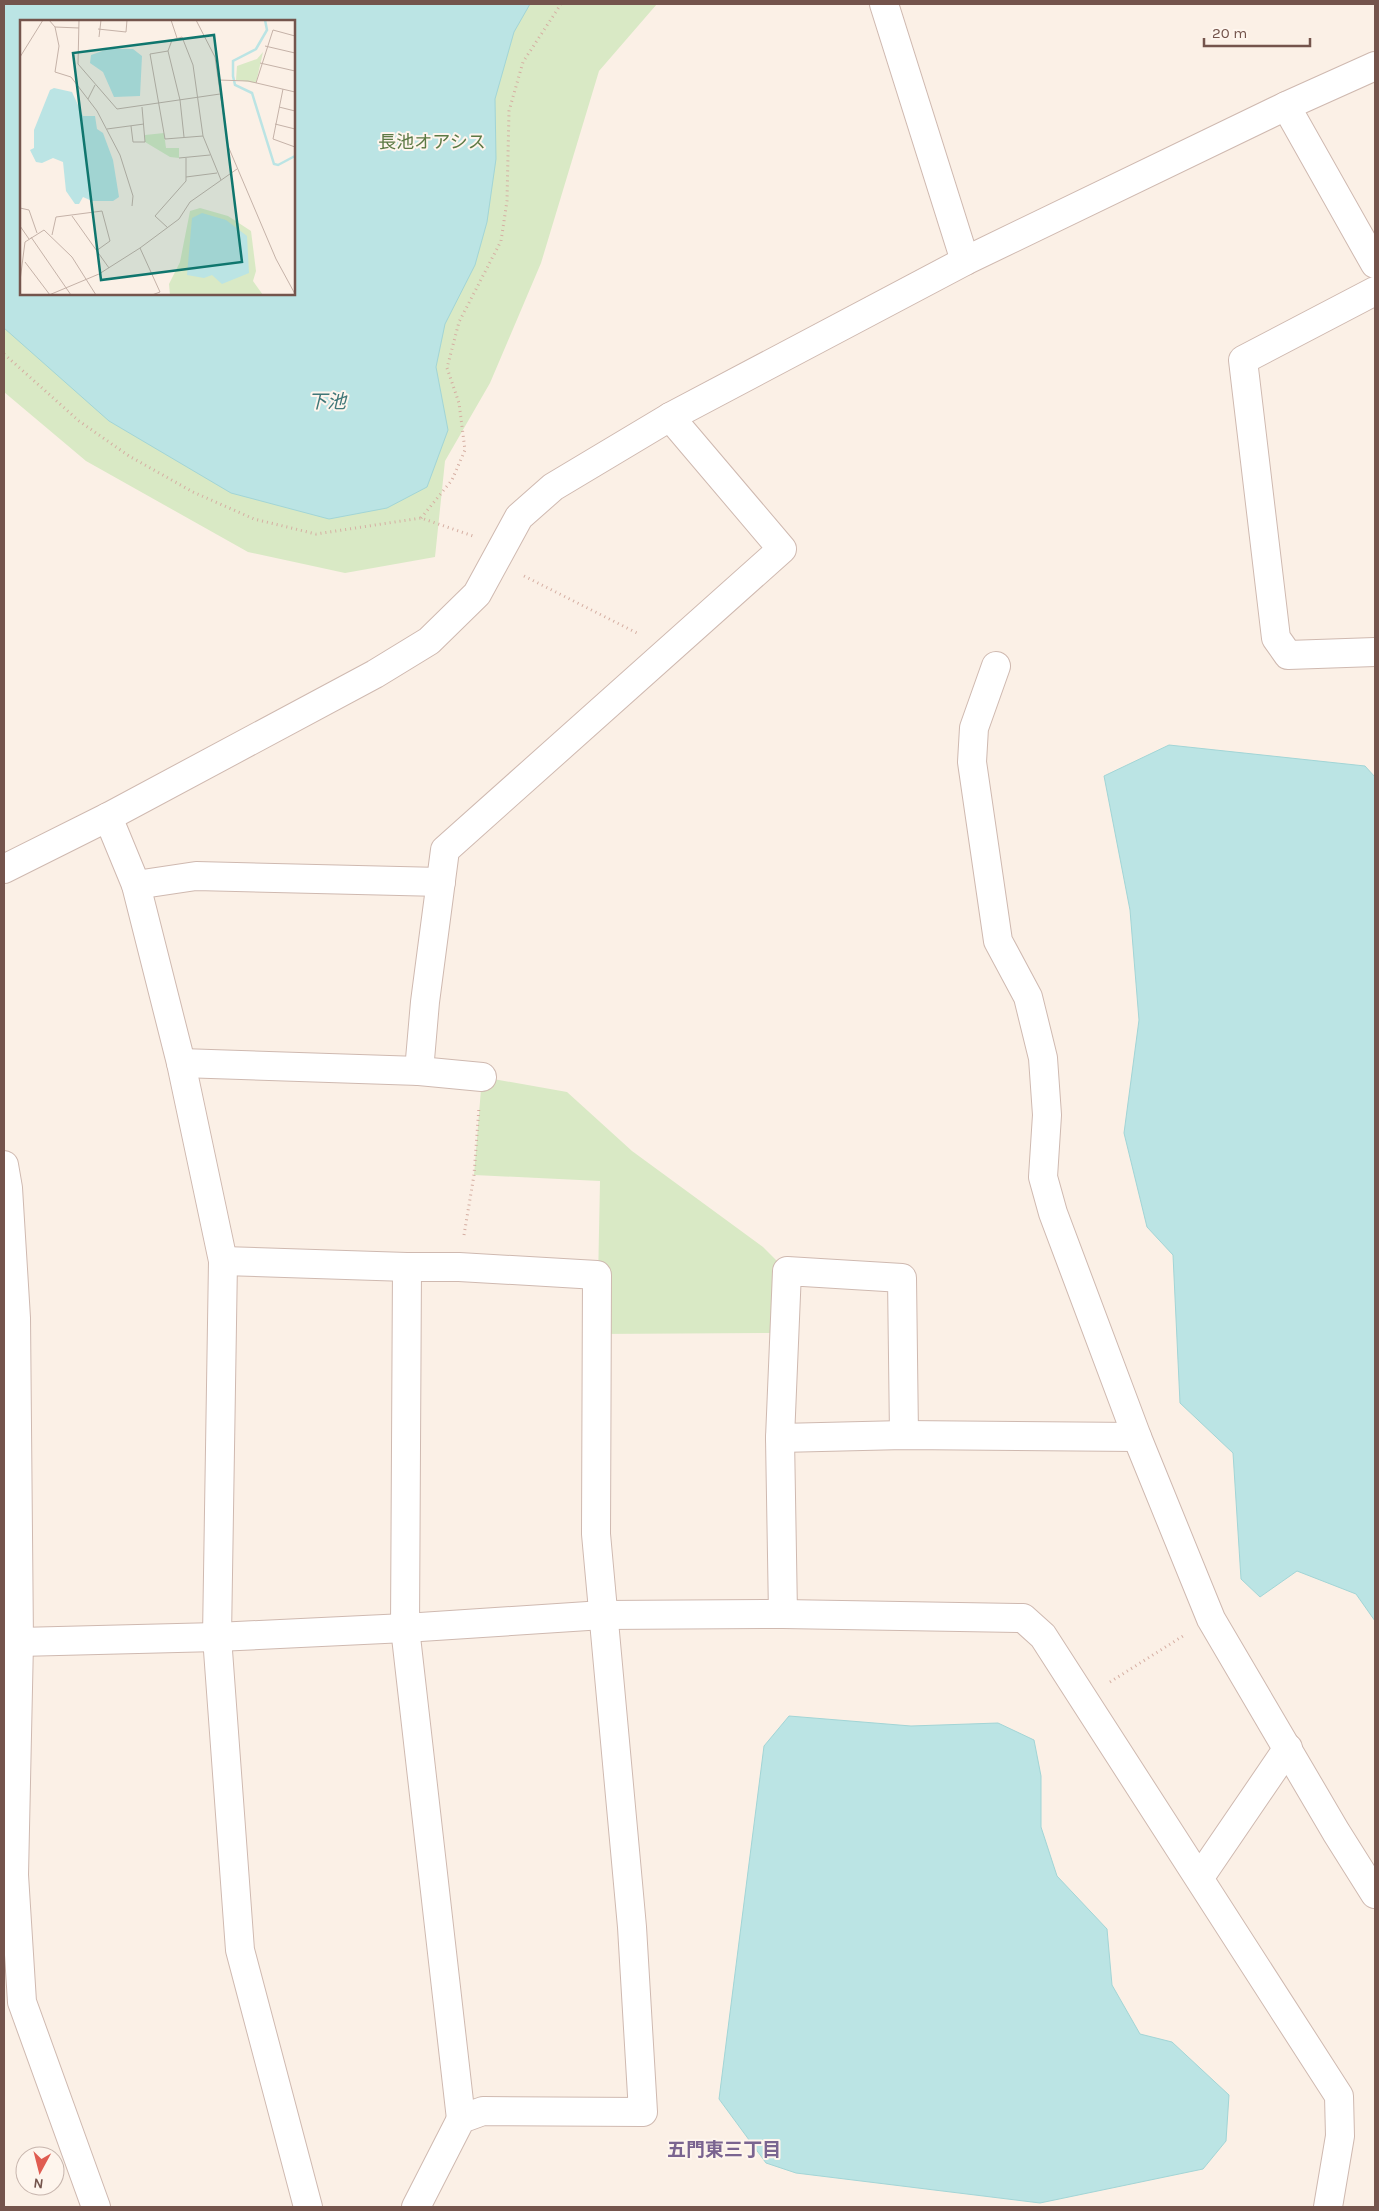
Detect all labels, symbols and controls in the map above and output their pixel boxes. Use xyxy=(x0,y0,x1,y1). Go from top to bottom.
scale bar xyxy=(1204,15,1310,47)
inset map xyxy=(20,20,295,295)
text: 20 m xyxy=(1212,24,1247,42)
park label: 長池オアシス xyxy=(378,131,486,153)
water label: 下池 xyxy=(308,391,348,413)
district label: 五門東三丁目 xyxy=(667,2139,781,2161)
north arrow xyxy=(15,2146,65,2196)
text: N xyxy=(32,2174,44,2192)

